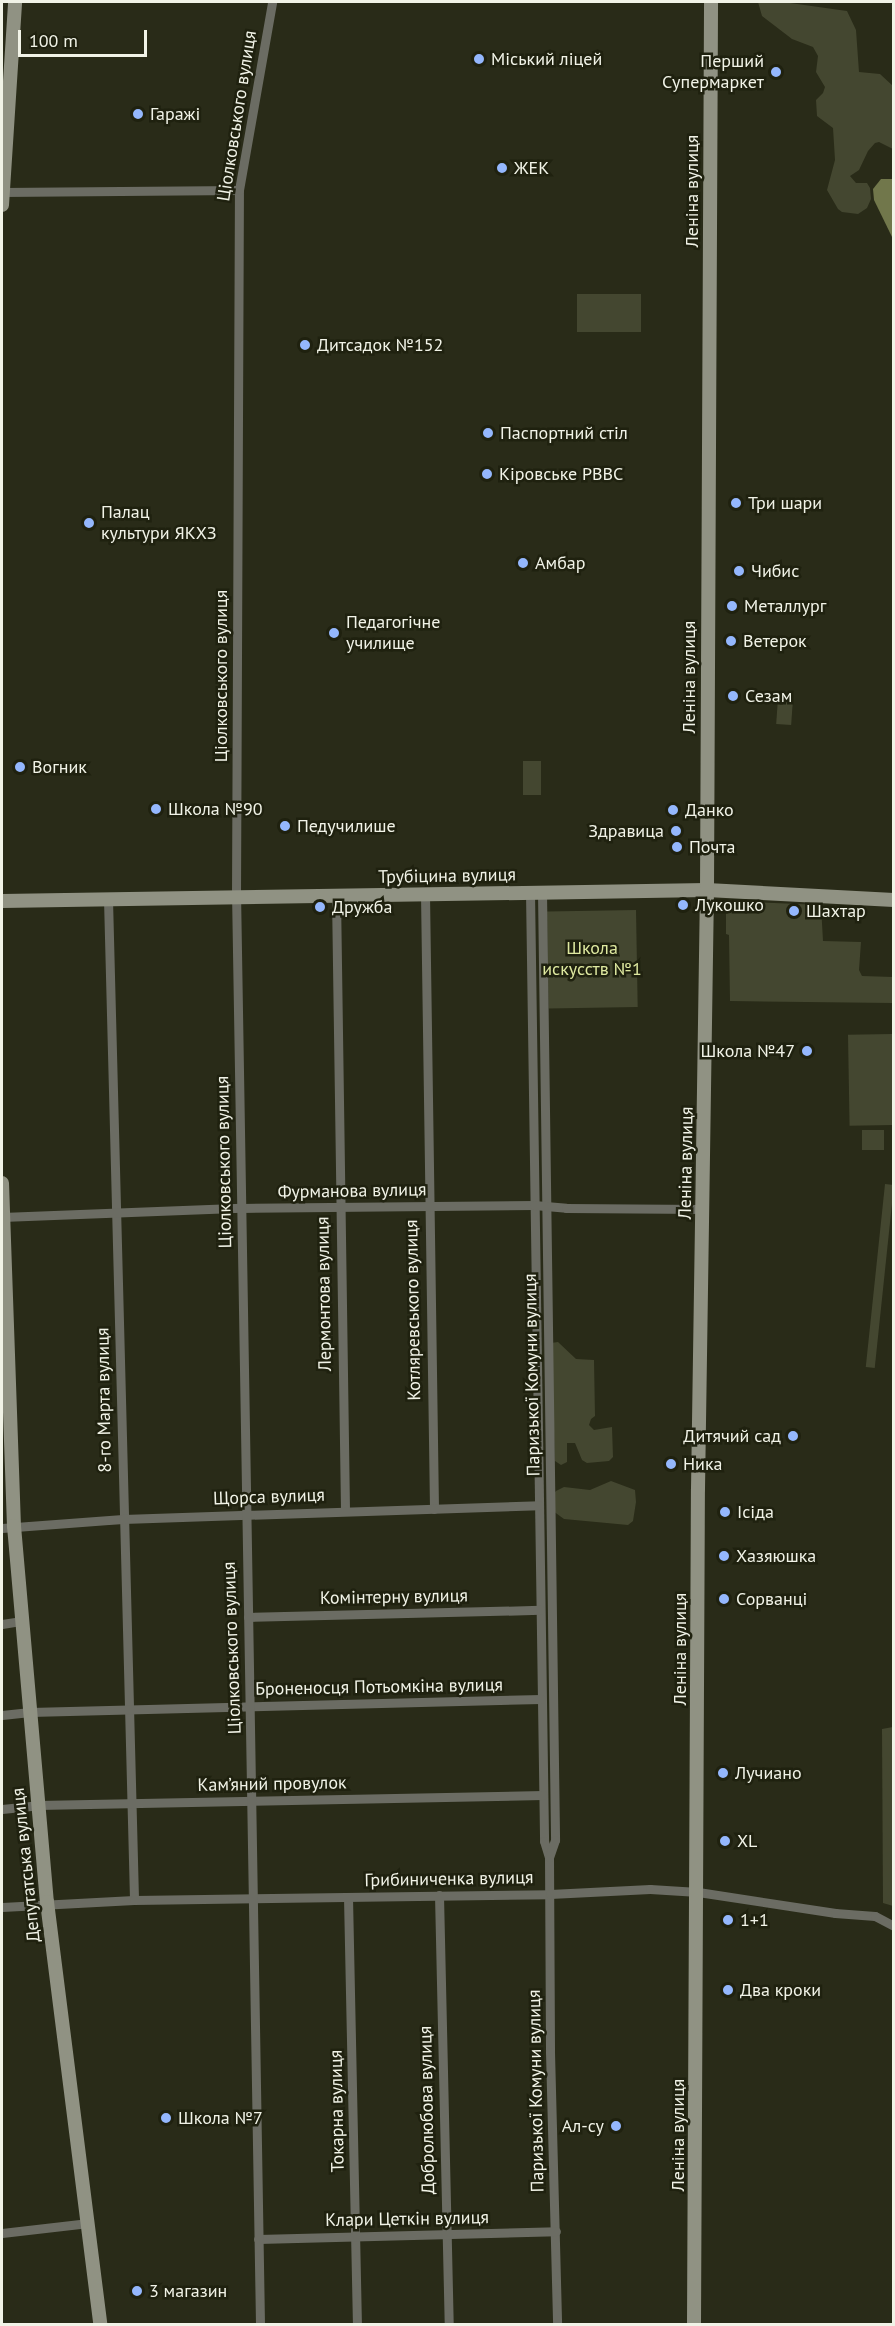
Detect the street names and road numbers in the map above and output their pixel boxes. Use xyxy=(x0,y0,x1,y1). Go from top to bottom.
street label: Ціолковського вулиця xyxy=(213,29,261,203)
street label: Леніна вулиця xyxy=(681,135,703,247)
street label: Ціолковського вулиця xyxy=(210,590,232,762)
street label: Леніна вулиця xyxy=(678,621,700,733)
street label: Трубіцина вулиця xyxy=(378,864,516,888)
street label: Ціолковського вулиця xyxy=(212,1076,236,1248)
street label: Леніна вулиця xyxy=(674,1106,698,1220)
street label: Фурманова вулиця xyxy=(277,1179,427,1203)
street label: Лермонтова вулиця xyxy=(312,1216,336,1372)
street label: Котляревського вулиця xyxy=(401,1219,425,1401)
street label: Паризької Комуни вулиця xyxy=(519,1273,545,1477)
street label: 8-го Марта вулиця xyxy=(92,1327,116,1473)
street label: Щорса вулиця xyxy=(213,1484,325,1510)
street label: Ціолковського вулиця xyxy=(218,1561,246,1735)
street label: Комінтерну вулиця xyxy=(319,1585,469,1609)
street label: Леніна вулиця xyxy=(669,1593,691,1705)
street label: Броненосця Потьомкіна вулиця xyxy=(255,1674,503,1700)
street label: Кам’яний провулок xyxy=(197,1772,347,1796)
street label: Депутатська вулиця xyxy=(7,1787,45,1943)
street label: Грибиниченка вулиця xyxy=(364,1867,534,1891)
street label: Паризької Комуни вулиця xyxy=(523,1989,549,2193)
street label: Добролюбова вулиця xyxy=(415,2026,439,2194)
street label: Токарна вулиця xyxy=(325,2050,349,2172)
street label: Леніна вулиця xyxy=(667,2079,689,2191)
street label: Клари Цеткін вулиця xyxy=(325,2207,489,2231)

